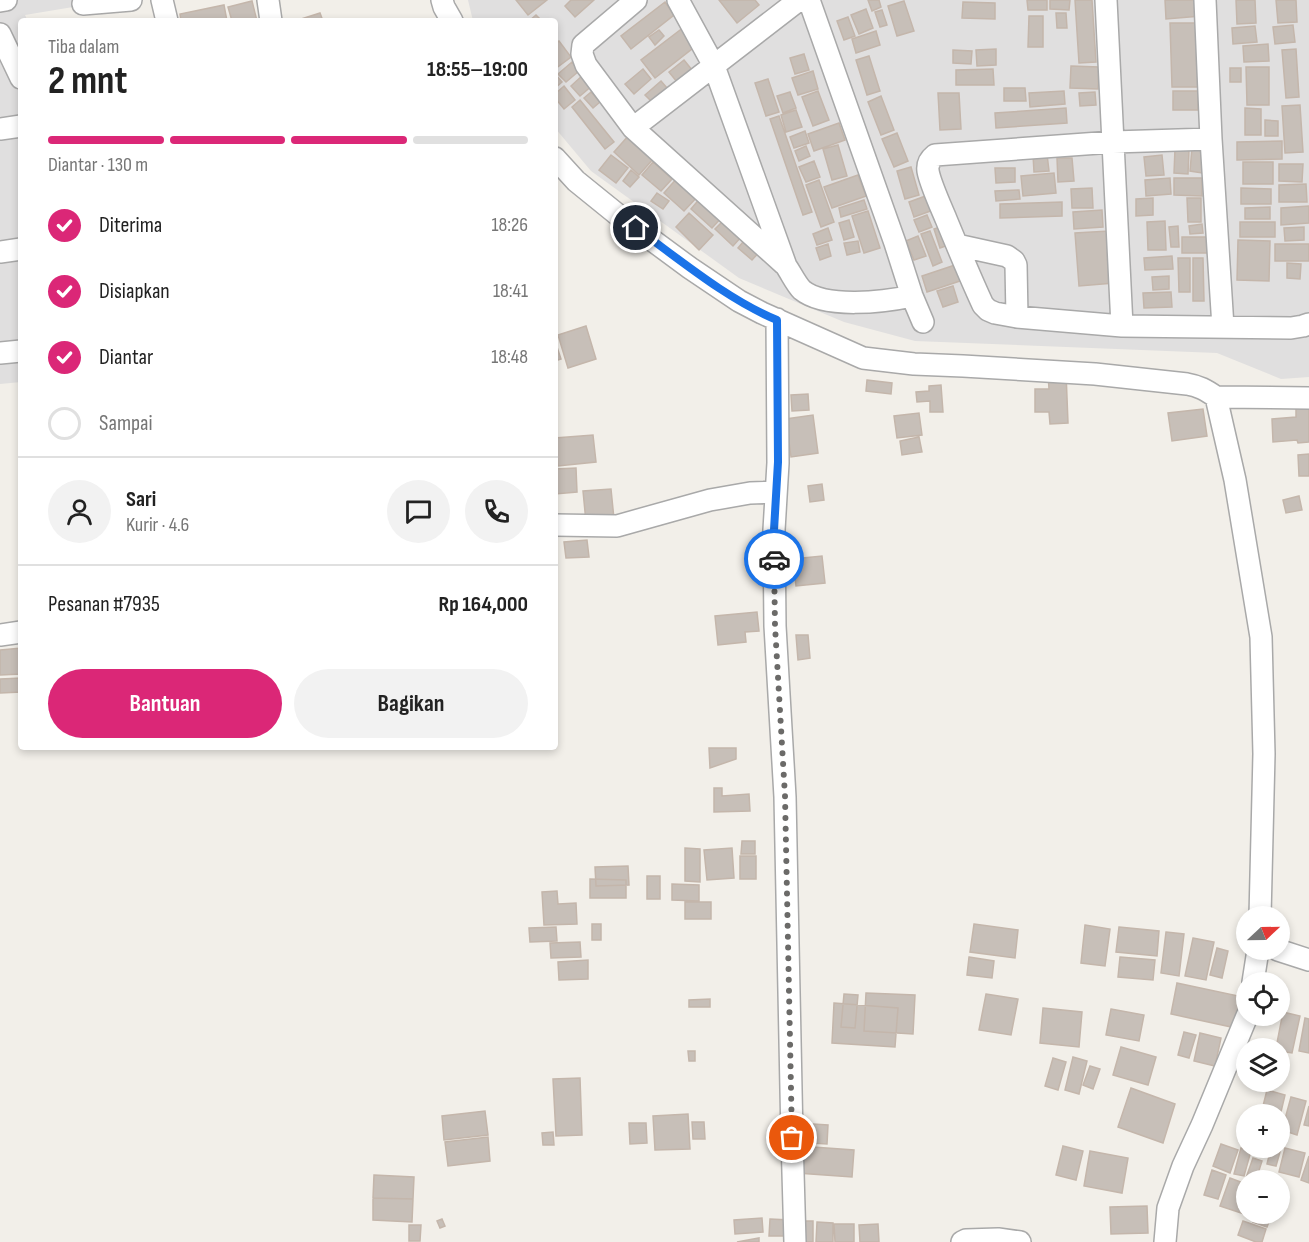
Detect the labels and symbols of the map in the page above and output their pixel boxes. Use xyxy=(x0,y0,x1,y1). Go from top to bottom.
pin xyxy=(610,202,661,253)
courier xyxy=(744,529,804,589)
north arrow xyxy=(1236,906,1290,960)
pin xyxy=(766,1112,817,1163)

